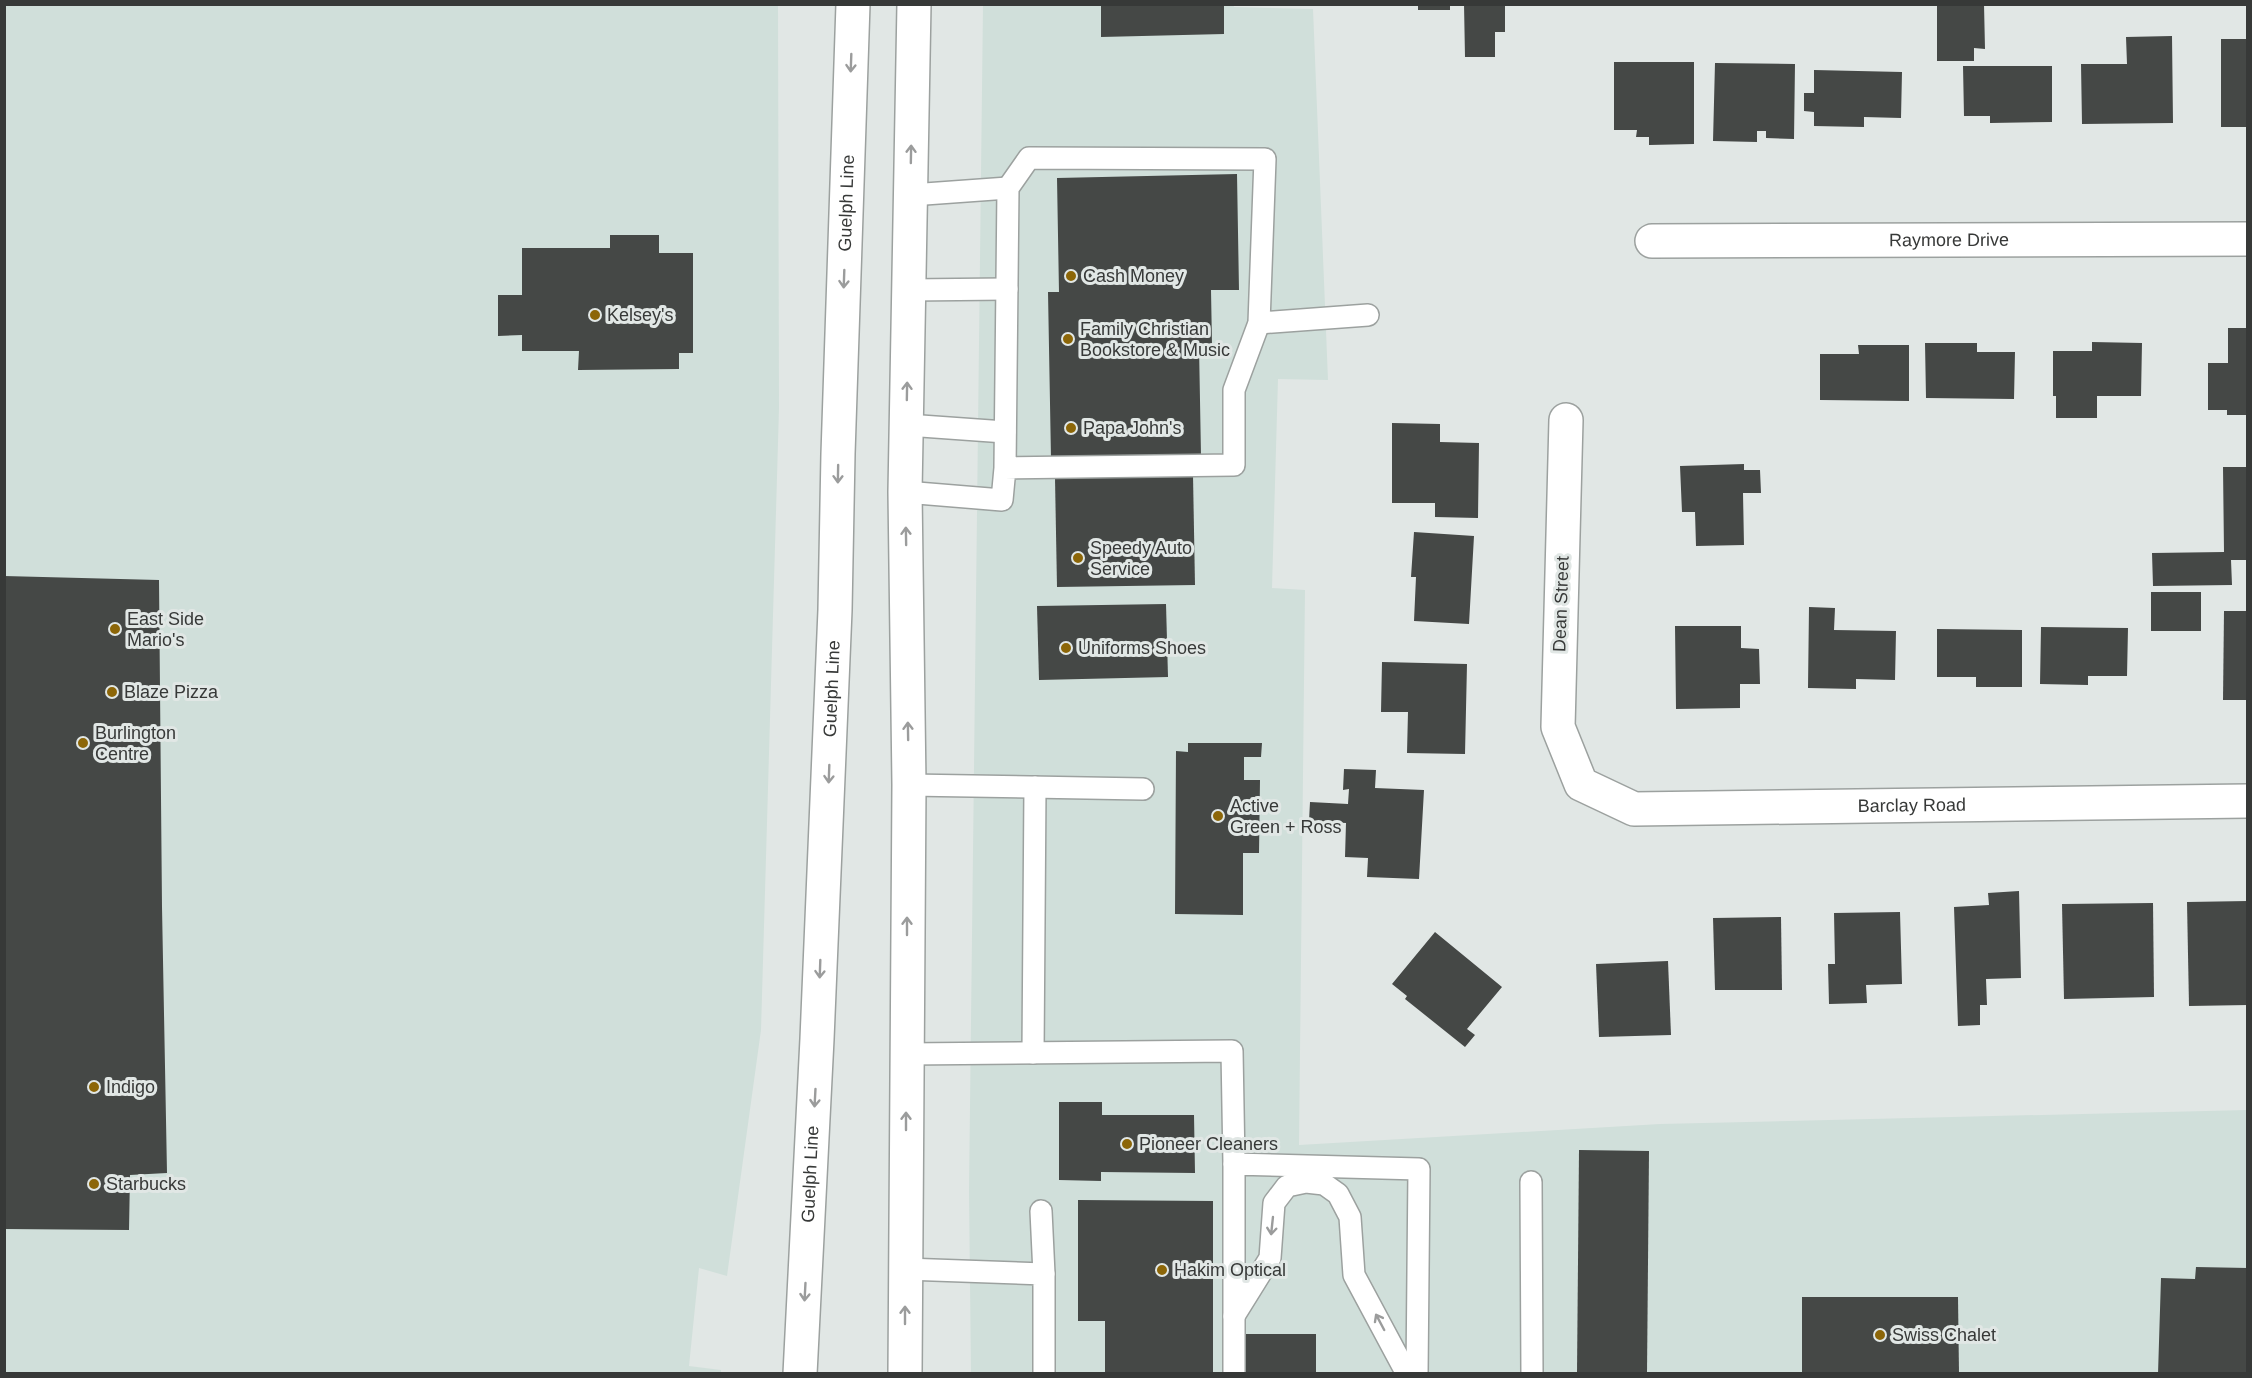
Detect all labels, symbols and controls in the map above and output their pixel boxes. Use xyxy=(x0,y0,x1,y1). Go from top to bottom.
one-way arrow xyxy=(846,52,857,72)
one-way arrow xyxy=(906,145,917,165)
street label: Guelph Line xyxy=(835,154,858,252)
street label: Raymore Drive xyxy=(1889,230,2009,250)
place label: Cash Money xyxy=(1083,266,1184,286)
one-way arrow xyxy=(838,268,850,288)
marker: Cash Money xyxy=(1064,269,1078,283)
place label: Kelsey's xyxy=(607,305,673,325)
marker: Kelsey's xyxy=(588,308,602,322)
place label: Family Christian Bookstore & Music xyxy=(1080,319,1230,360)
marker: Family Christian Bookstore & Music xyxy=(1061,332,1075,346)
one-way arrow xyxy=(901,382,913,402)
place label: Papa John's xyxy=(1083,418,1182,438)
marker: Papa John's xyxy=(1064,421,1078,435)
one-way arrow xyxy=(832,463,844,483)
one-way arrow xyxy=(900,526,912,546)
place label: Speedy Auto Service xyxy=(1090,538,1192,579)
marker: Speedy Auto Service xyxy=(1071,551,1085,565)
street label: Dean Street xyxy=(1549,556,1573,652)
place label: East Side Mario's xyxy=(127,609,204,650)
marker: East Side Mario's xyxy=(108,622,122,636)
place label: Uniforms Shoes xyxy=(1078,638,1206,658)
street label: Guelph Line xyxy=(820,640,844,738)
marker: Uniforms Shoes xyxy=(1059,641,1073,655)
place label: Blaze Pizza xyxy=(124,682,219,702)
marker: Blaze Pizza xyxy=(105,685,119,699)
one-way arrow xyxy=(902,721,914,741)
place label: Burlington Centre xyxy=(95,723,176,764)
marker: Burlington Centre xyxy=(76,736,90,750)
one-way arrow xyxy=(823,763,834,783)
street label: Barclay Road xyxy=(1858,795,1966,816)
place label: Active Green + Ross xyxy=(1230,796,1342,837)
marker: Active Green + Ross xyxy=(1211,809,1225,823)
one-way arrow xyxy=(902,916,913,936)
one-way arrow xyxy=(815,958,826,978)
place label: Indigo xyxy=(106,1077,155,1097)
marker: Indigo xyxy=(87,1080,101,1094)
one-way arrow xyxy=(809,1087,820,1107)
one-way arrow xyxy=(900,1111,912,1131)
street label: Guelph Line xyxy=(798,1125,823,1223)
place label: Pioneer Cleaners xyxy=(1139,1134,1278,1154)
marker: Pioneer Cleaners xyxy=(1120,1137,1134,1151)
place label: Starbucks xyxy=(106,1174,186,1194)
marker: Starbucks xyxy=(87,1177,101,1191)
one-way arrow xyxy=(1266,1216,1277,1236)
place label: Hakim Optical xyxy=(1174,1260,1286,1280)
marker: Hakim Optical xyxy=(1155,1263,1169,1277)
one-way arrow xyxy=(799,1282,810,1302)
one-way arrow xyxy=(899,1306,911,1326)
one-way arrow xyxy=(1373,1313,1385,1331)
place label: Swiss Chalet xyxy=(1892,1325,1996,1345)
marker: Swiss Chalet xyxy=(1873,1328,1887,1342)

